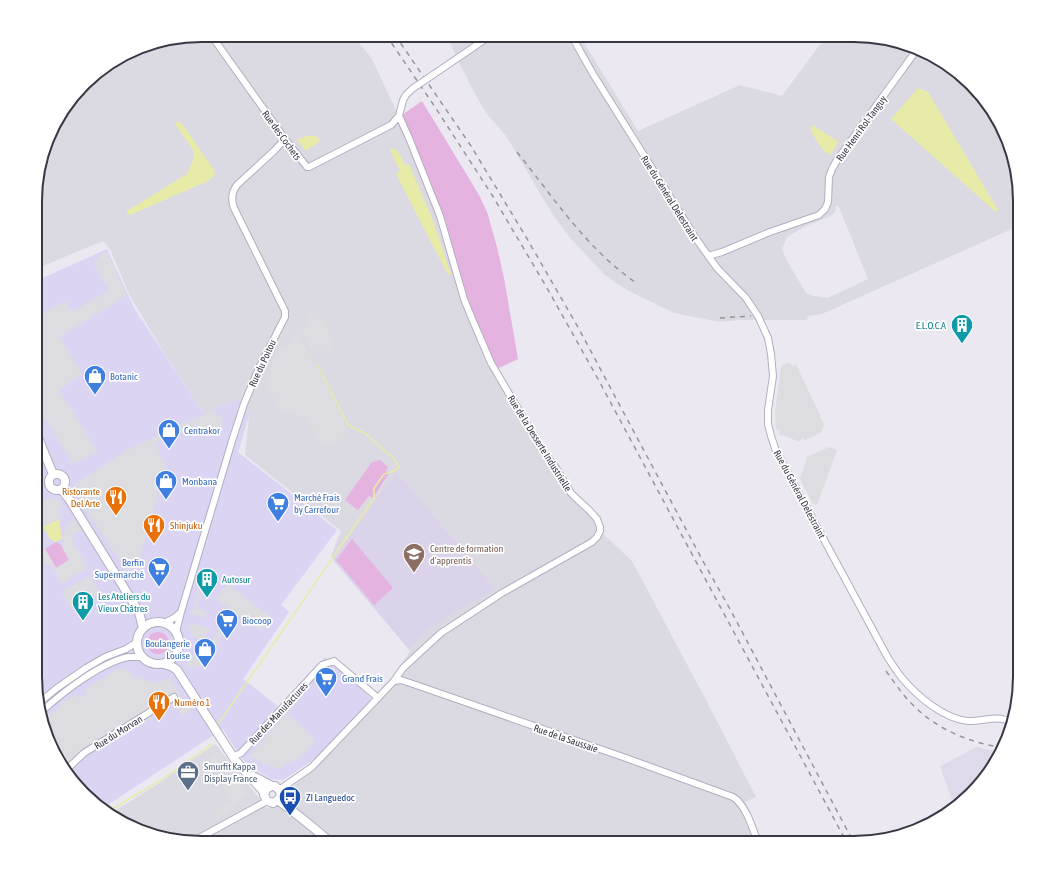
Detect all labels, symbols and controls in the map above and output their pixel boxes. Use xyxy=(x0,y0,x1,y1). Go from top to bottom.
street label: Rue Henri Rol-Tanguy xyxy=(834,93,889,163)
street label: Rue des Cochets xyxy=(260,108,304,163)
street label: Rue du Général Delestraint xyxy=(639,154,700,243)
building icon: E.L.O.C.A xyxy=(949,312,975,345)
place label: E.L.O.C.A xyxy=(916,320,946,331)
street label: Rue du Poitou xyxy=(247,338,278,389)
shop icon: Botanic xyxy=(82,363,108,396)
place label: Botanic xyxy=(110,371,138,382)
street label: Rue de la Desserte Industrielle xyxy=(505,393,574,494)
shop icon: Centrakor xyxy=(156,417,182,450)
place label: Centrakor xyxy=(184,425,221,436)
street label: Rue du Général Delestraint xyxy=(772,448,828,540)
shop icon: Monbana xyxy=(153,468,179,501)
place label: Monbana xyxy=(182,476,217,487)
restaurant icon: Ristorante Del Arte xyxy=(103,484,129,517)
place label: Ristorante Del Arte xyxy=(62,486,100,509)
supermarket icon: Marché Frais by Carrefour xyxy=(265,490,291,523)
place label: Marché Frais by Carrefour xyxy=(294,492,340,515)
restaurant icon: Shinjuku xyxy=(141,512,167,545)
place label: Shinjuku xyxy=(170,520,203,531)
school or university icon: Centre de formation d'apprentis xyxy=(401,541,427,574)
place label: Centre de formation d'apprentis xyxy=(430,543,503,566)
supermarket icon: Berfin Supermarché xyxy=(146,555,172,588)
place label: Berfin Supermarché xyxy=(95,557,144,580)
building icon: Autosur xyxy=(194,566,220,599)
place label: Autosur xyxy=(222,574,252,585)
building icon: Les Ateliers du Vieux Châtres xyxy=(70,589,96,622)
place label: Les Ateliers du Vieux Châtres xyxy=(98,591,151,614)
supermarket icon: Biocoop xyxy=(214,607,240,640)
place label: Biocoop xyxy=(242,615,272,626)
shop icon: Boulangerie Louise xyxy=(192,636,218,669)
place label: Boulangerie Louise xyxy=(145,638,190,661)
supermarket icon: Grand Frais xyxy=(313,665,339,698)
place label: Grand Frais xyxy=(342,673,383,684)
street label: Rue des Manufactures xyxy=(247,680,310,747)
restaurant icon: Numéro 1 xyxy=(146,689,172,722)
place label: Numéro 1 xyxy=(174,697,210,708)
street label: Rue du Morvan xyxy=(92,713,144,752)
street label: Rue de la Saussaie xyxy=(532,722,600,755)
office icon: Smurfit Kappa Display France xyxy=(175,759,201,792)
place label: Smurfit Kappa Display France xyxy=(204,761,258,784)
bus stop icon: ZI Languedoc xyxy=(277,784,303,817)
place label: ZI Languedoc xyxy=(306,792,355,803)

